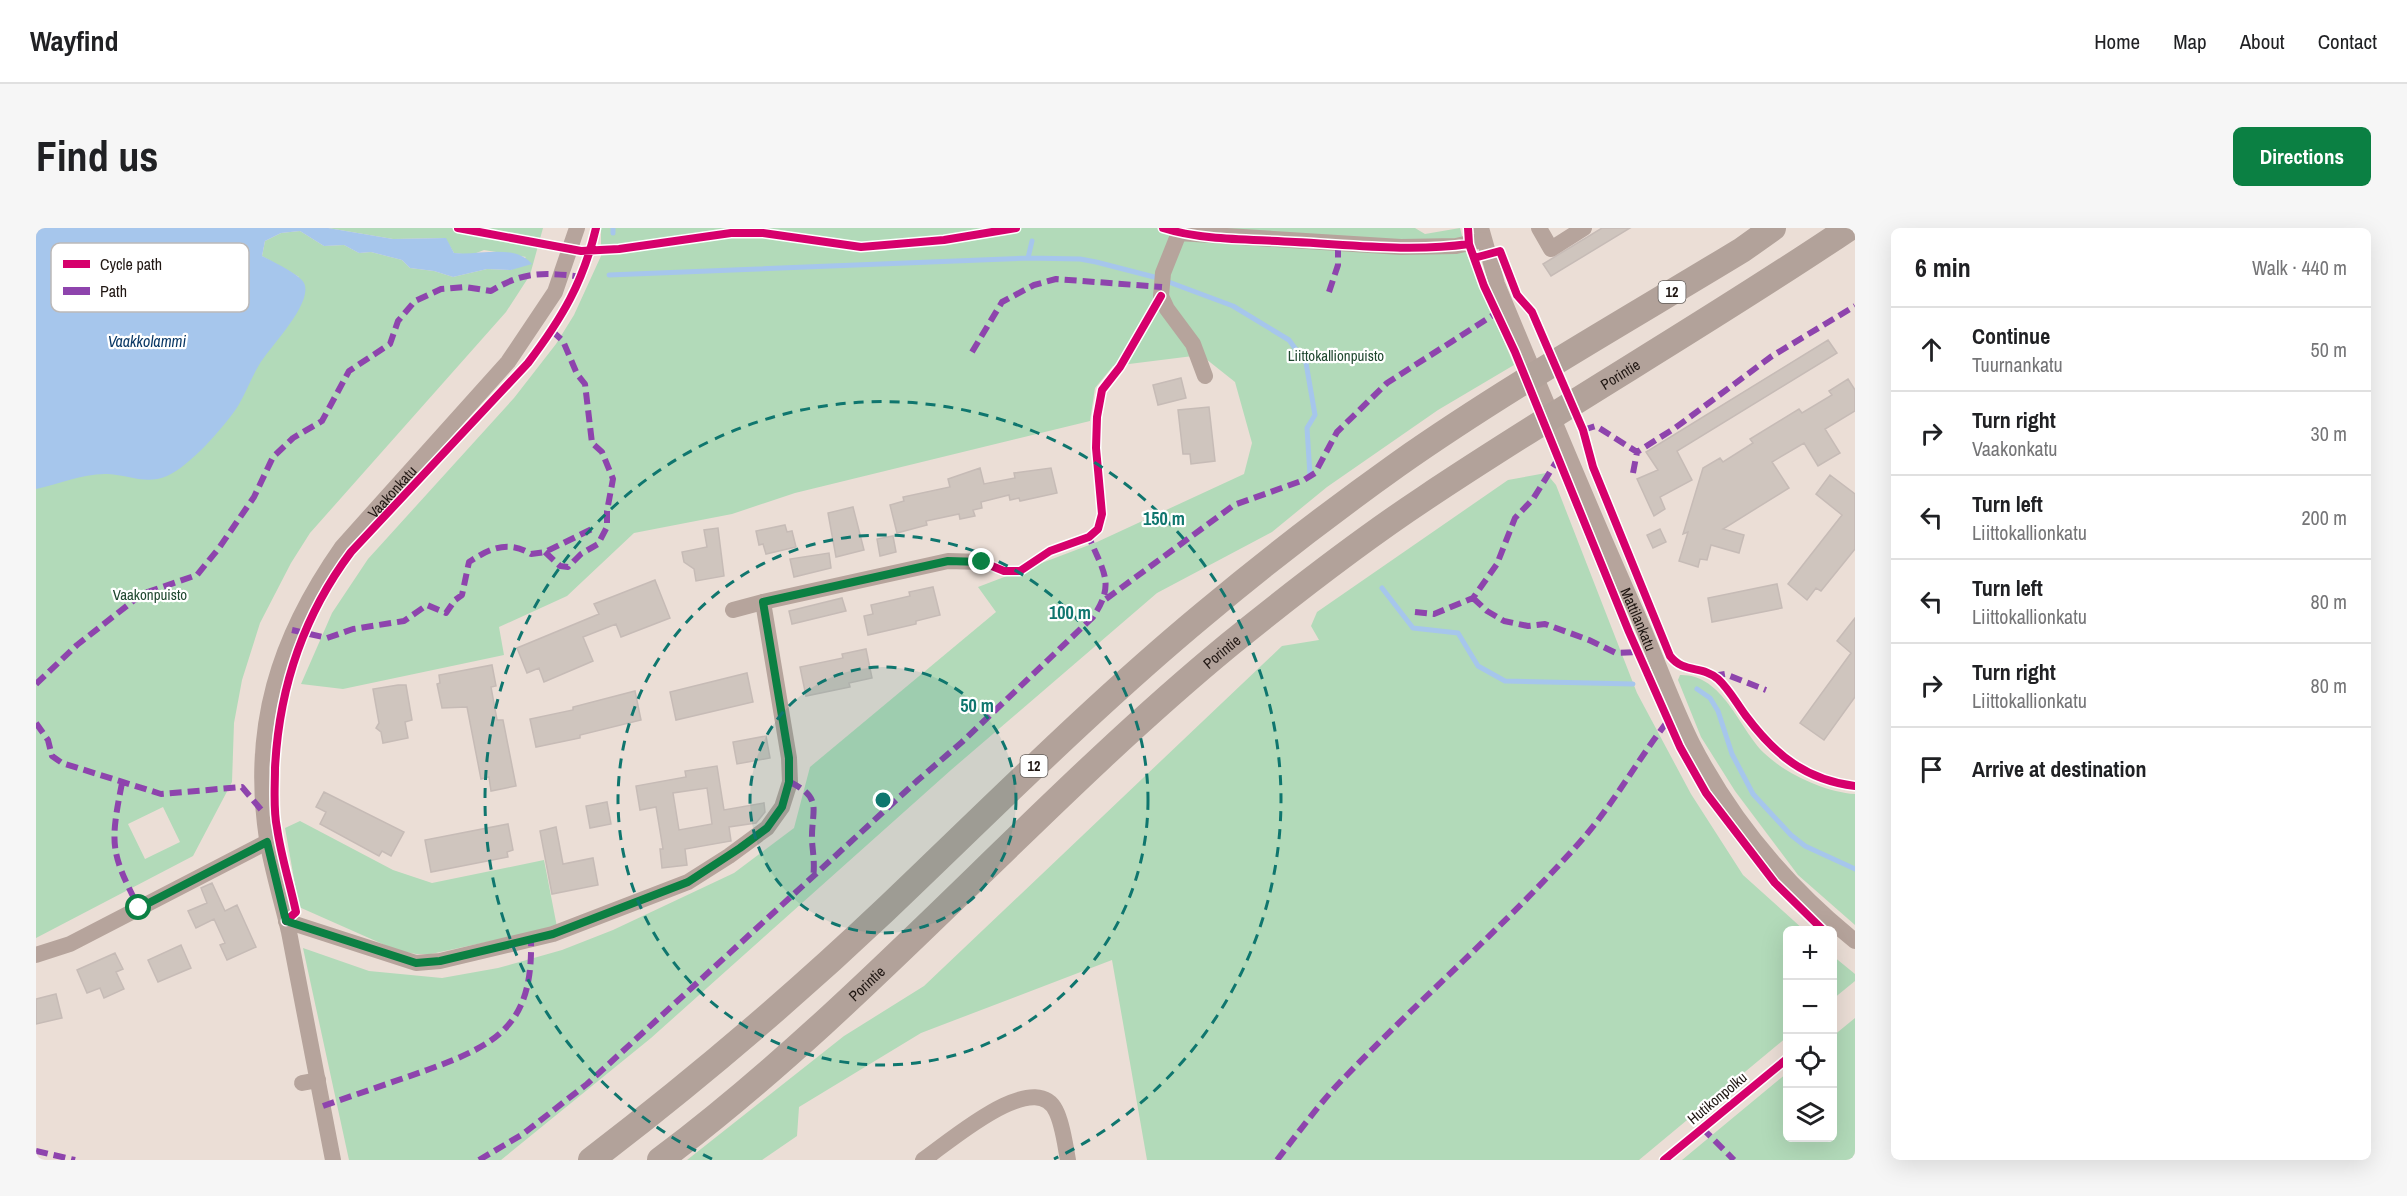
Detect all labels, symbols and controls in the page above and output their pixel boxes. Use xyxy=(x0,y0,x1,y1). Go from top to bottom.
text: Wayfind xyxy=(30,22,118,60)
text: Home xyxy=(2094,27,2140,56)
text: Map xyxy=(2173,27,2207,56)
text: About xyxy=(2240,27,2285,56)
text: Contact xyxy=(2318,27,2377,56)
button: Directions xyxy=(2233,127,2371,186)
text: Find us xyxy=(36,128,158,184)
legend xyxy=(51,243,249,312)
text: 6 min xyxy=(1915,250,1971,285)
text: Cycle path xyxy=(100,253,162,275)
text: Walk · 440 m xyxy=(2252,254,2347,281)
text: Path xyxy=(100,280,127,302)
road number: 12 xyxy=(1658,281,1686,303)
text: Continue xyxy=(1972,321,2050,351)
water label: Vaakkolammi xyxy=(108,330,186,352)
icon: ahead xyxy=(1915,333,1948,366)
text: 50 m xyxy=(2311,336,2347,363)
park label: Liittokallionpuisto xyxy=(1288,345,1384,366)
text: Tuurnankatu xyxy=(1972,351,2063,378)
street label: Porintie xyxy=(1596,354,1644,394)
text: Turn right xyxy=(1972,405,2056,435)
icon: right xyxy=(1915,417,1948,450)
text: 30 m xyxy=(2311,420,2347,447)
text: Vaakonkatu xyxy=(1972,435,2057,462)
street label: Vaakonkatu xyxy=(362,461,421,523)
text: Turn left xyxy=(1972,489,2043,519)
icon: left xyxy=(1915,501,1948,534)
text: 200 m xyxy=(2301,504,2347,531)
text: 150 m xyxy=(1143,506,1185,531)
text: Liittokallionkatu xyxy=(1972,519,2087,546)
route end xyxy=(968,548,994,574)
text: Turn left xyxy=(1972,573,2043,603)
park label: Vaakonpuisto xyxy=(113,584,187,605)
street label: Mattilankatu xyxy=(1616,584,1662,654)
icon: left xyxy=(1915,585,1948,618)
text: 80 m xyxy=(2311,588,2347,615)
text: 100 m xyxy=(1049,600,1091,625)
text: Liittokallionkatu xyxy=(1972,603,2087,630)
street label: Porintie xyxy=(1198,629,1245,673)
text: Turn right xyxy=(1972,657,2056,687)
icon: right xyxy=(1915,669,1948,702)
text: 80 m xyxy=(2311,672,2347,699)
text: Liittokallionkatu xyxy=(1972,687,2087,714)
text: 50 m xyxy=(960,693,994,718)
icon: arrive xyxy=(1915,753,1948,786)
text: Arrive at destination xyxy=(1972,754,2146,784)
road number: 12 xyxy=(1020,755,1048,777)
centre of rings xyxy=(873,790,893,810)
route start xyxy=(125,894,151,920)
map controls xyxy=(1783,926,1837,1142)
button: + xyxy=(1783,926,1837,980)
street label: Porintie xyxy=(844,961,889,1006)
button: − xyxy=(1783,980,1837,1034)
button: locate xyxy=(1783,1034,1837,1088)
street label: Hutikonpolku xyxy=(1683,1067,1751,1129)
button: layers xyxy=(1783,1088,1837,1142)

